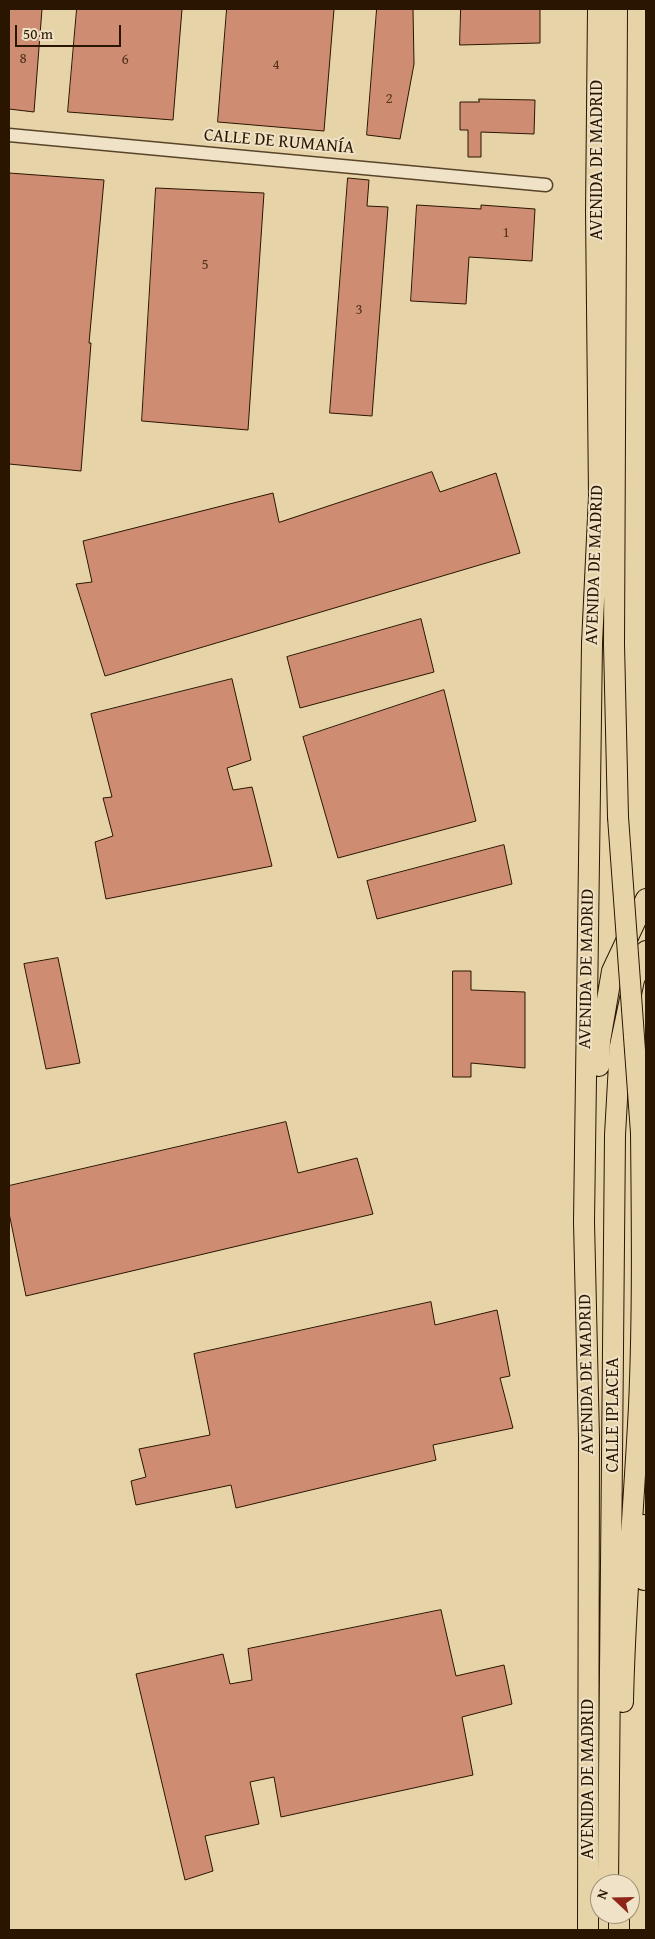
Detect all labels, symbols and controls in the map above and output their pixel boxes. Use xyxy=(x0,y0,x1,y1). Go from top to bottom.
scale bar xyxy=(18,15,124,47)
text: 50 m xyxy=(23,23,53,44)
house number: 8 xyxy=(19,50,27,68)
house number: 6 xyxy=(121,51,129,69)
house number: 4 xyxy=(272,56,280,74)
street label: AVENIDA DE MADRID xyxy=(586,80,608,240)
house number: 2 xyxy=(385,90,393,108)
street label: CALLE DE RUMANÍA xyxy=(203,125,355,159)
house number: 1 xyxy=(502,224,510,242)
house number: 5 xyxy=(201,256,209,274)
house number: 3 xyxy=(355,301,363,319)
street label: AVENIDA DE MADRID xyxy=(581,484,609,646)
street label: AVENIDA DE MADRID xyxy=(575,889,599,1049)
street label: AVENIDA DE MADRID xyxy=(575,1294,599,1454)
street label: CALLE IPLACEA xyxy=(602,1357,624,1473)
street label: AVENIDA DE MADRID xyxy=(577,1699,599,1859)
north arrow xyxy=(590,1874,640,1924)
text: N xyxy=(591,1886,613,1902)

